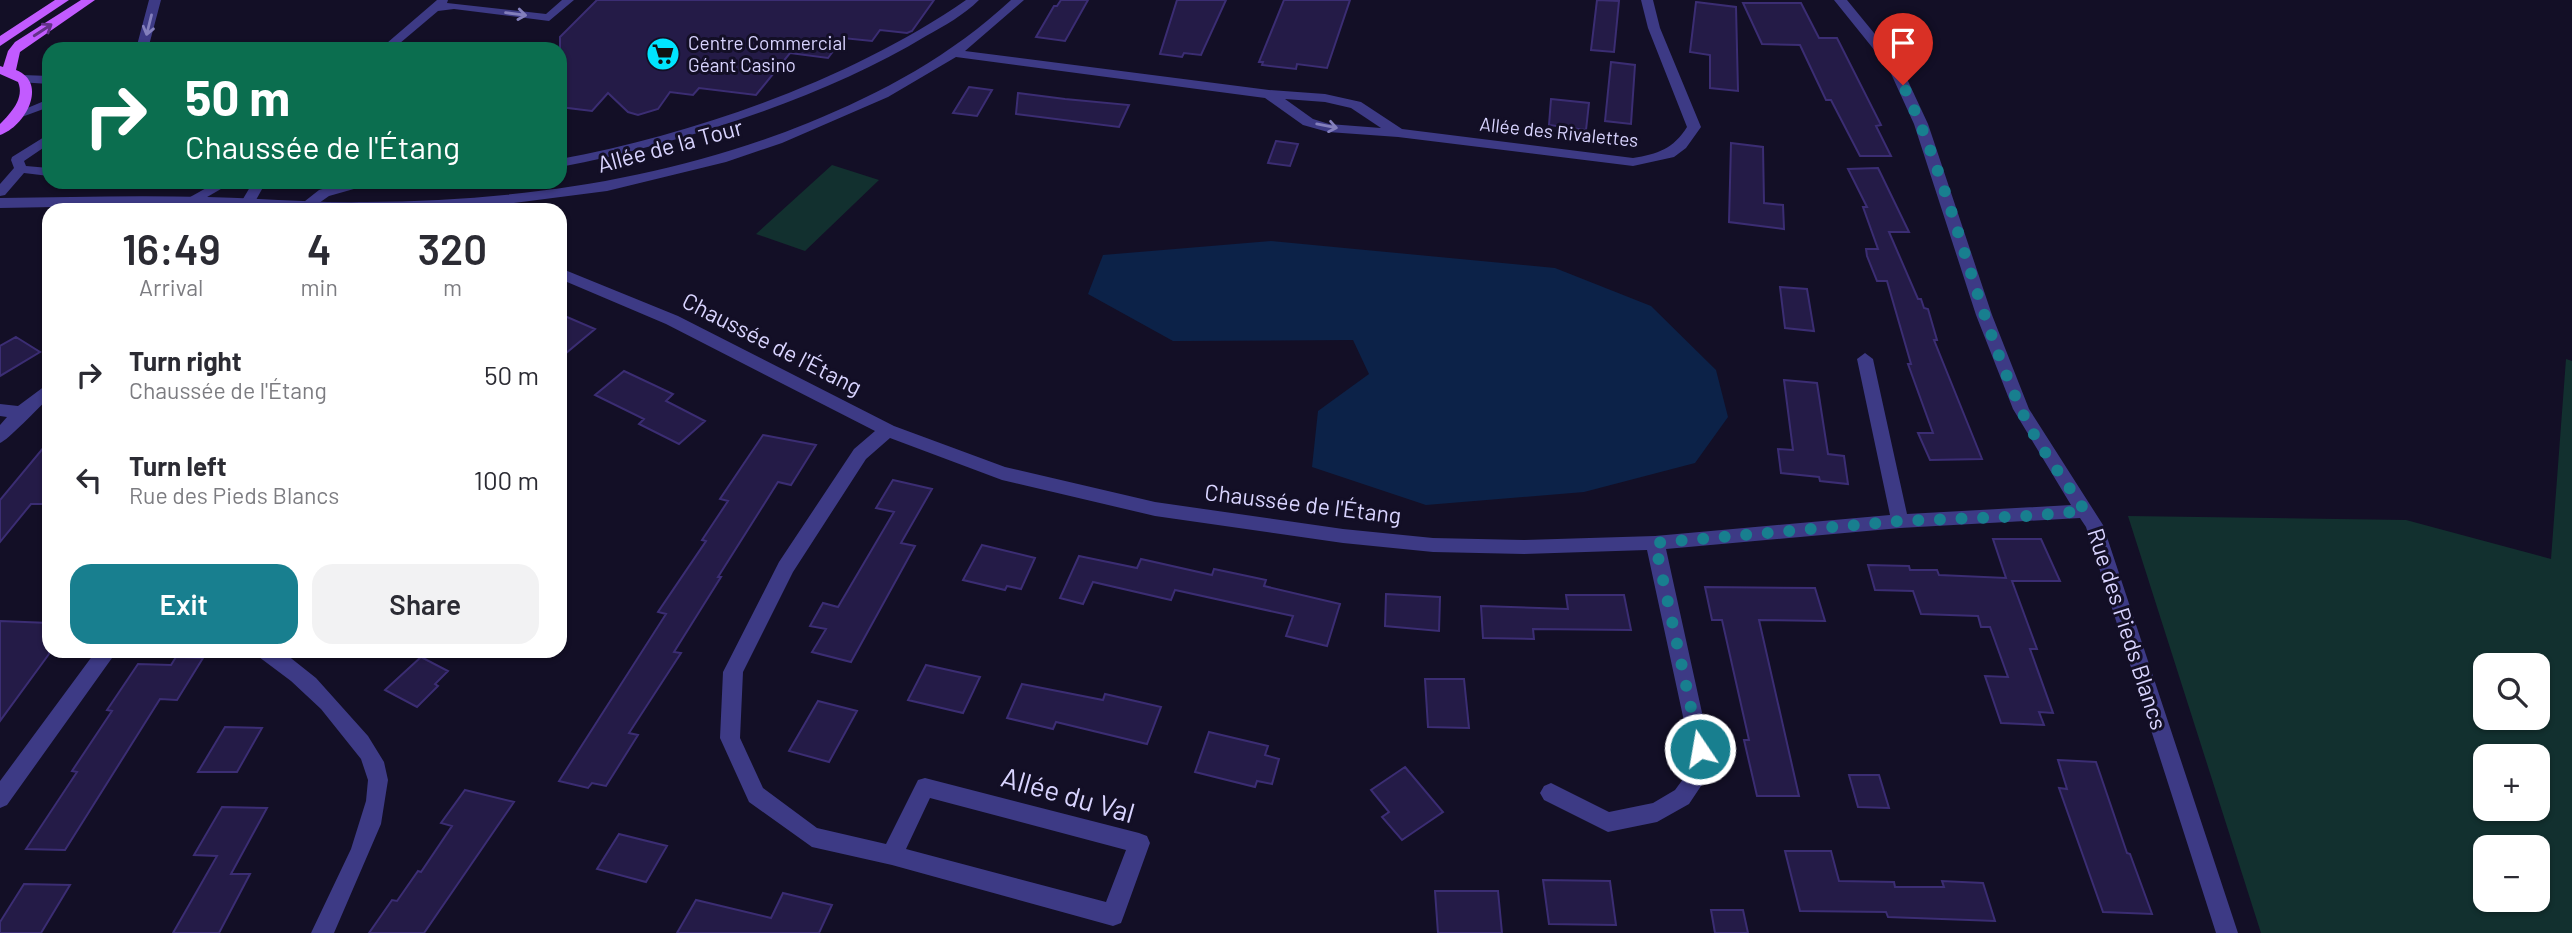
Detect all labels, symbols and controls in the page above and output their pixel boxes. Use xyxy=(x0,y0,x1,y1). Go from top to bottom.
one-way arrow xyxy=(504,7,527,20)
one-way arrow xyxy=(142,13,155,36)
pin xyxy=(1873,13,1933,85)
one-way arrow xyxy=(32,23,52,37)
icon: arrive xyxy=(1884,24,1922,62)
place label: Centre Commercial Géant Casino xyxy=(688,31,846,76)
supermarket icon: Centre Commercial Géant Casino xyxy=(644,35,682,73)
text: 50 m xyxy=(185,67,290,126)
icon: right xyxy=(70,70,161,161)
street label: Allée de la Tour xyxy=(594,112,746,178)
street label: Allée des Rivalettes xyxy=(1478,112,1640,151)
one-way arrow xyxy=(1315,120,1338,134)
text: Chaussée de l'Étang xyxy=(185,127,460,165)
text: 16:49 xyxy=(122,223,221,273)
text: 4 xyxy=(307,223,331,273)
text: 320 xyxy=(418,223,487,273)
text: Arrival xyxy=(139,273,203,301)
text: min xyxy=(301,273,338,301)
text: m xyxy=(443,273,462,301)
street label: Chaussée de l'Étang xyxy=(678,286,867,400)
text: Turn right xyxy=(129,345,242,376)
icon: right xyxy=(70,356,108,394)
text: 50 m xyxy=(484,359,539,390)
text: Chaussée de l'Étang xyxy=(129,376,327,404)
text: Turn left xyxy=(129,450,227,481)
icon: left xyxy=(70,461,108,499)
text: 100 m xyxy=(474,464,539,495)
street label: Chaussée de l'Étang xyxy=(1203,477,1403,529)
text: Rue des Pieds Blancs xyxy=(129,481,339,509)
street label: Rue des Pieds Blancs xyxy=(2082,524,2174,733)
button: Exit xyxy=(70,564,298,644)
button: Share xyxy=(312,564,539,644)
map controls xyxy=(2473,653,2550,912)
button: search xyxy=(2473,653,2550,730)
position arrow xyxy=(1663,712,1737,786)
button: + xyxy=(2473,744,2550,821)
street label: Allée du Val xyxy=(998,759,1139,829)
button: − xyxy=(2473,835,2550,912)

